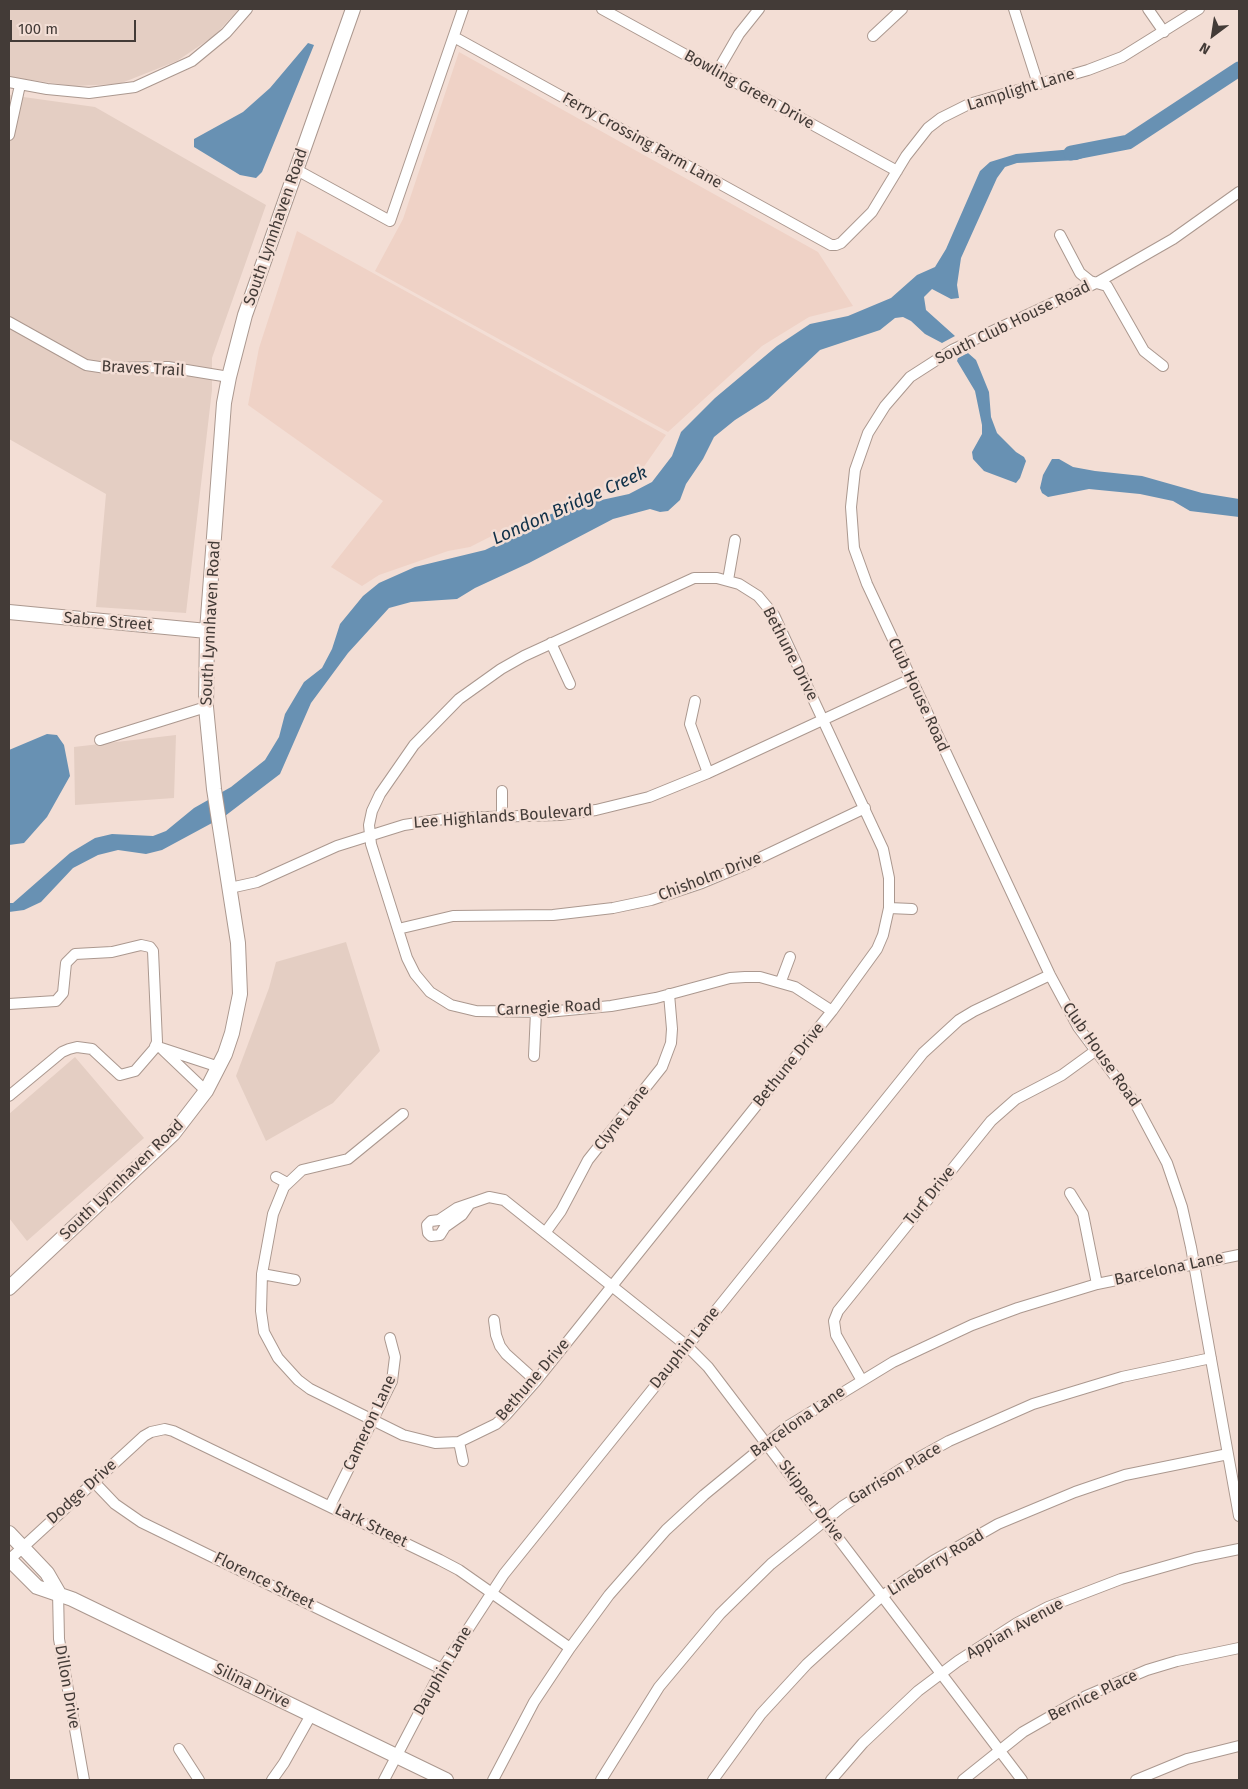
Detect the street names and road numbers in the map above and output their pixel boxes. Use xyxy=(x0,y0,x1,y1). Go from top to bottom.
street label: Bowling Green Drive xyxy=(680,46,818,134)
street label: Lamplight Lane xyxy=(965,65,1077,115)
street label: Ferry Crossing Farm Lane xyxy=(559,89,725,193)
street label: South Lynnhaven Road xyxy=(240,146,312,308)
street label: South Club House Road xyxy=(932,277,1094,369)
street label: Braves Trail xyxy=(101,357,185,381)
street label: South Lynnhaven Road xyxy=(197,540,225,706)
street label: Bethune Drive xyxy=(758,604,822,704)
street label: Sabre Street xyxy=(63,609,153,635)
street label: Club House Road xyxy=(883,635,953,755)
street label: Lee Highlands Boulevard xyxy=(413,801,593,833)
street label: Chisholm Drive xyxy=(656,848,764,906)
street label: Carnegie Road xyxy=(496,996,602,1020)
street label: Club House Road xyxy=(1058,999,1144,1111)
street label: Bethune Drive xyxy=(749,1019,829,1111)
street label: Clyne Lane xyxy=(590,1081,654,1155)
street label: South Lynnhaven Road xyxy=(56,1116,188,1244)
street label: Turf Drive xyxy=(900,1163,960,1229)
street label: Barcelona Lane xyxy=(1113,1248,1225,1290)
street label: Dauphin Lane xyxy=(646,1303,724,1393)
street label: Bethune Drive xyxy=(492,1335,574,1425)
street label: Cameron Lane xyxy=(339,1372,401,1474)
street label: Barcelona Lane xyxy=(747,1382,849,1462)
street label: Garrison Place xyxy=(845,1439,945,1509)
street label: Dodge Drive xyxy=(43,1456,121,1528)
street label: Skipper Drive xyxy=(774,1456,848,1546)
street label: Lark Street xyxy=(332,1500,410,1552)
street label: Lineberry Road xyxy=(884,1526,988,1600)
street label: Florence Street xyxy=(211,1548,317,1614)
street label: Appian Avenue xyxy=(963,1594,1067,1664)
street label: Dauphin Lane xyxy=(410,1623,476,1719)
street label: Dillon Drive xyxy=(50,1644,84,1730)
street label: Silina Drive xyxy=(211,1659,293,1713)
street label: Bernice Place xyxy=(1045,1666,1141,1726)

